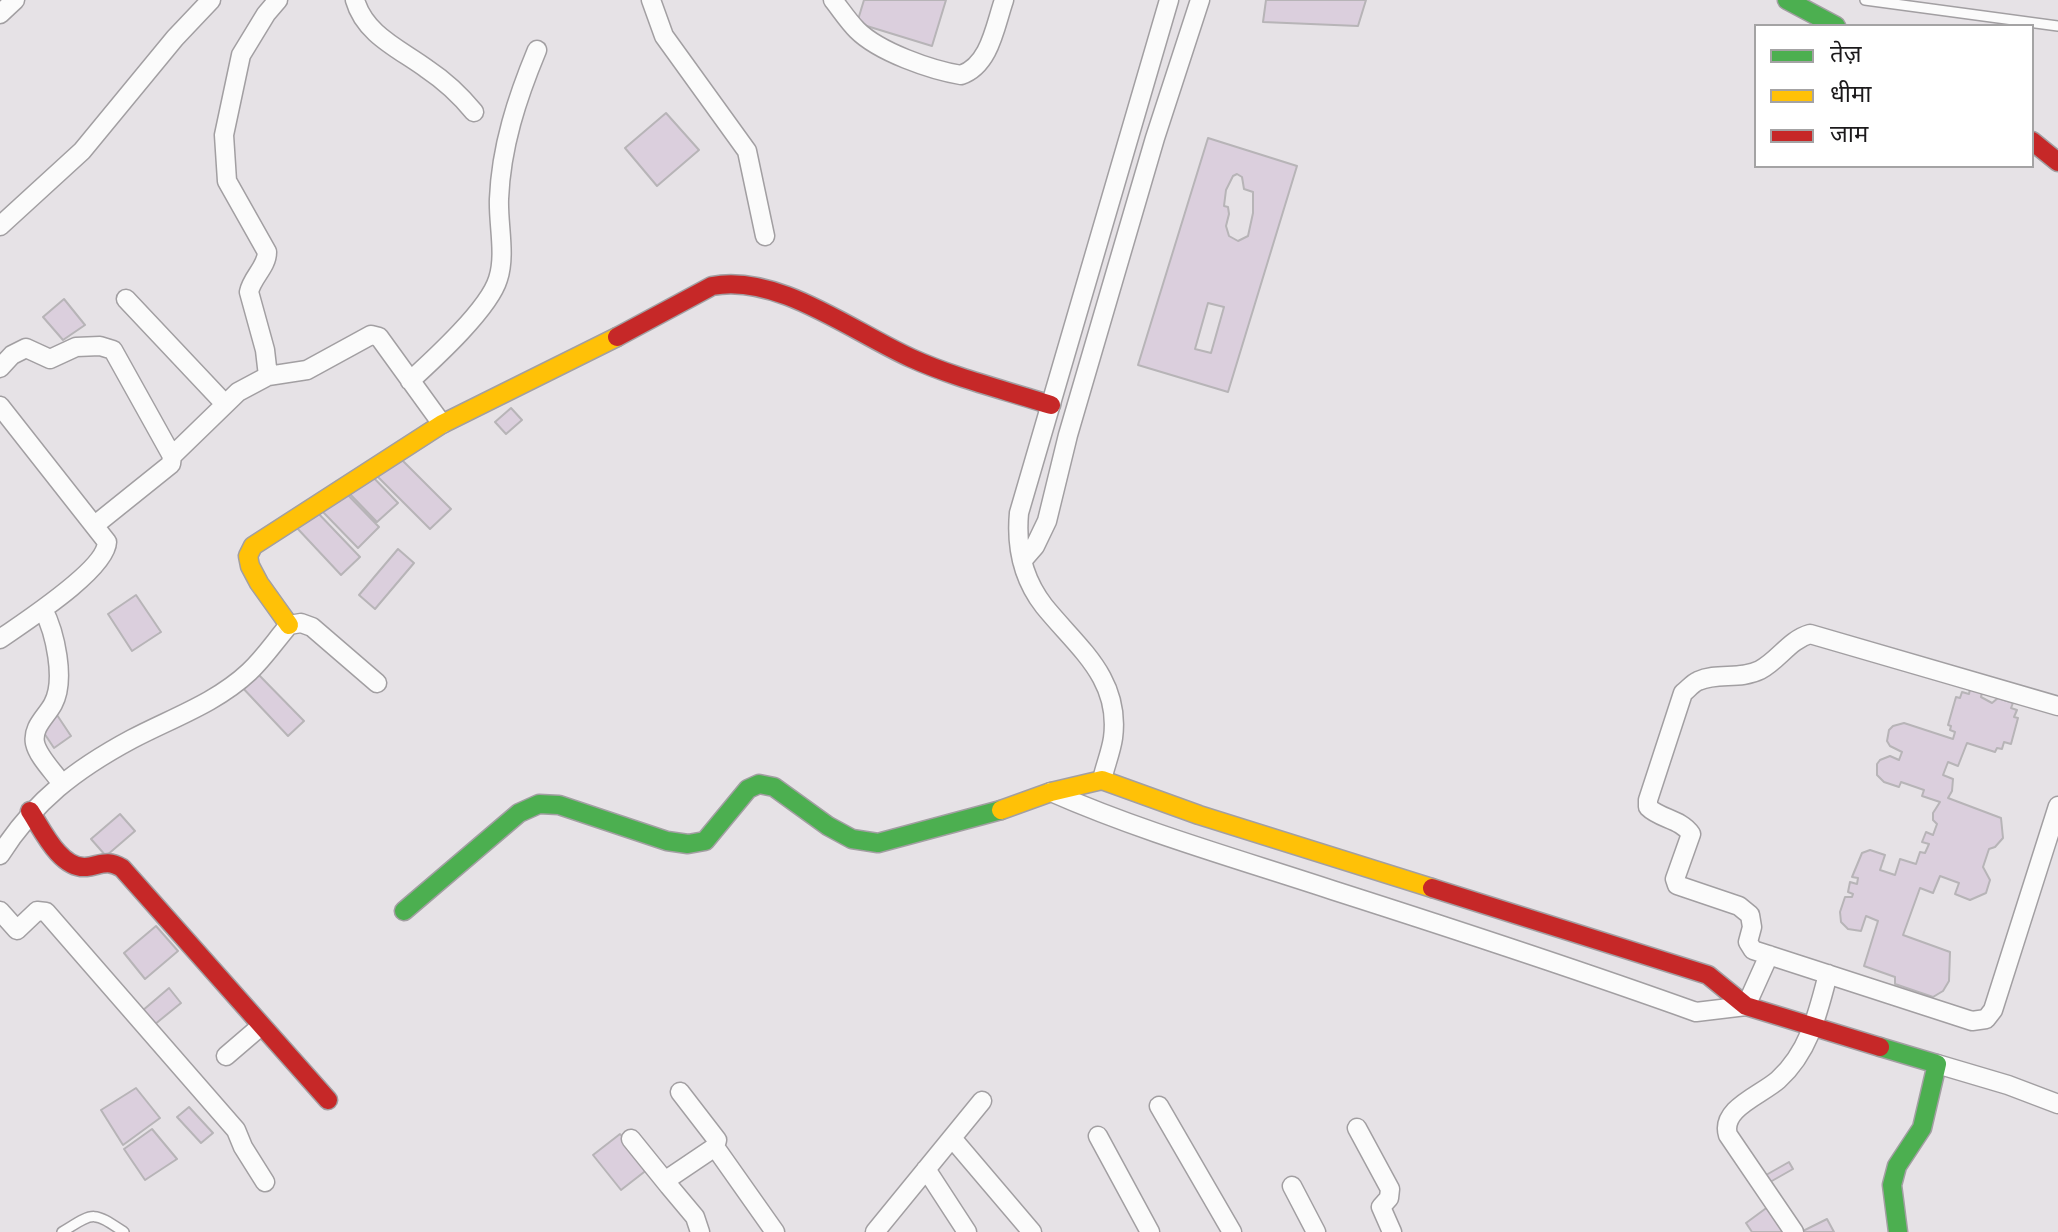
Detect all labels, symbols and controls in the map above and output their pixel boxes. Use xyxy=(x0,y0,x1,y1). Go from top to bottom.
legend xyxy=(1754,24,2034,168)
text: तेज़ xyxy=(1830,40,1862,68)
text: धीमा xyxy=(1830,80,1872,108)
text: जाम xyxy=(1830,120,1868,148)

